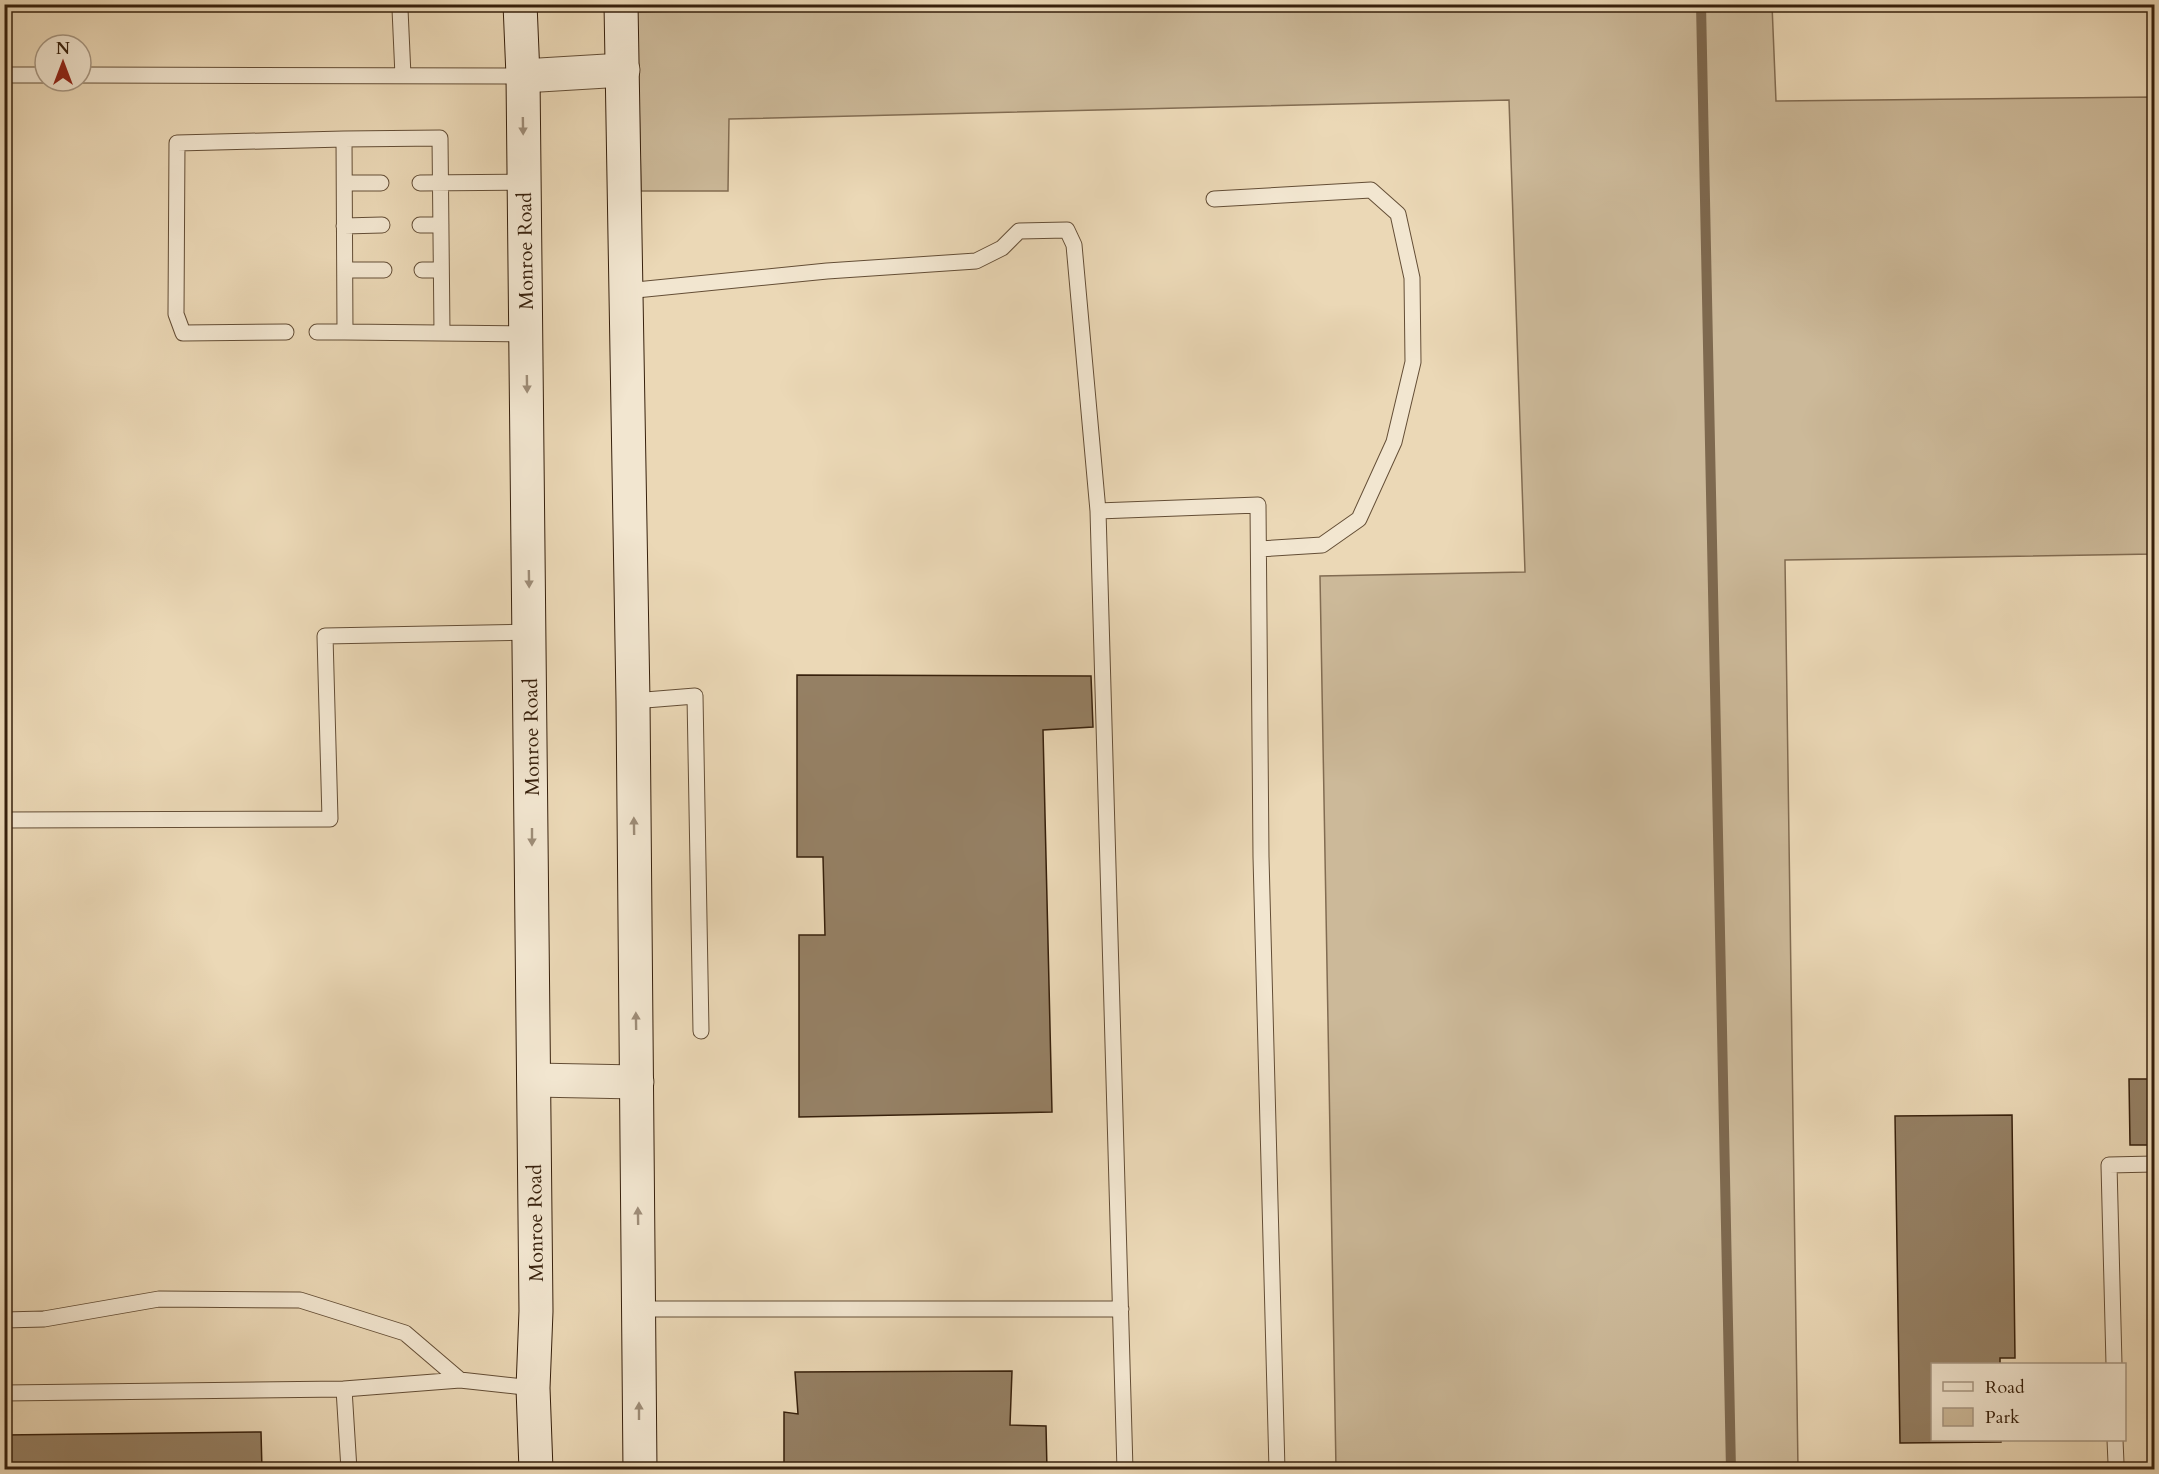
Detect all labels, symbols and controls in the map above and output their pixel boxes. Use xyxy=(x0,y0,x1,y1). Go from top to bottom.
north arrow xyxy=(33,33,93,93)
text: N xyxy=(56,38,70,60)
one-way arrow xyxy=(518,116,528,135)
street label: Monroe Road xyxy=(511,192,540,310)
one-way arrow xyxy=(522,374,531,393)
one-way arrow xyxy=(524,569,534,588)
street label: Monroe Road xyxy=(517,678,546,796)
one-way arrow xyxy=(629,817,639,836)
one-way arrow xyxy=(527,827,537,846)
one-way arrow xyxy=(631,1012,641,1031)
street label: Monroe Road xyxy=(521,1164,550,1282)
one-way arrow xyxy=(633,1207,643,1226)
legend xyxy=(1931,1363,2126,1441)
text: Road xyxy=(1985,1375,2025,1400)
one-way arrow xyxy=(634,1402,644,1421)
text: Park xyxy=(1985,1405,2020,1430)

